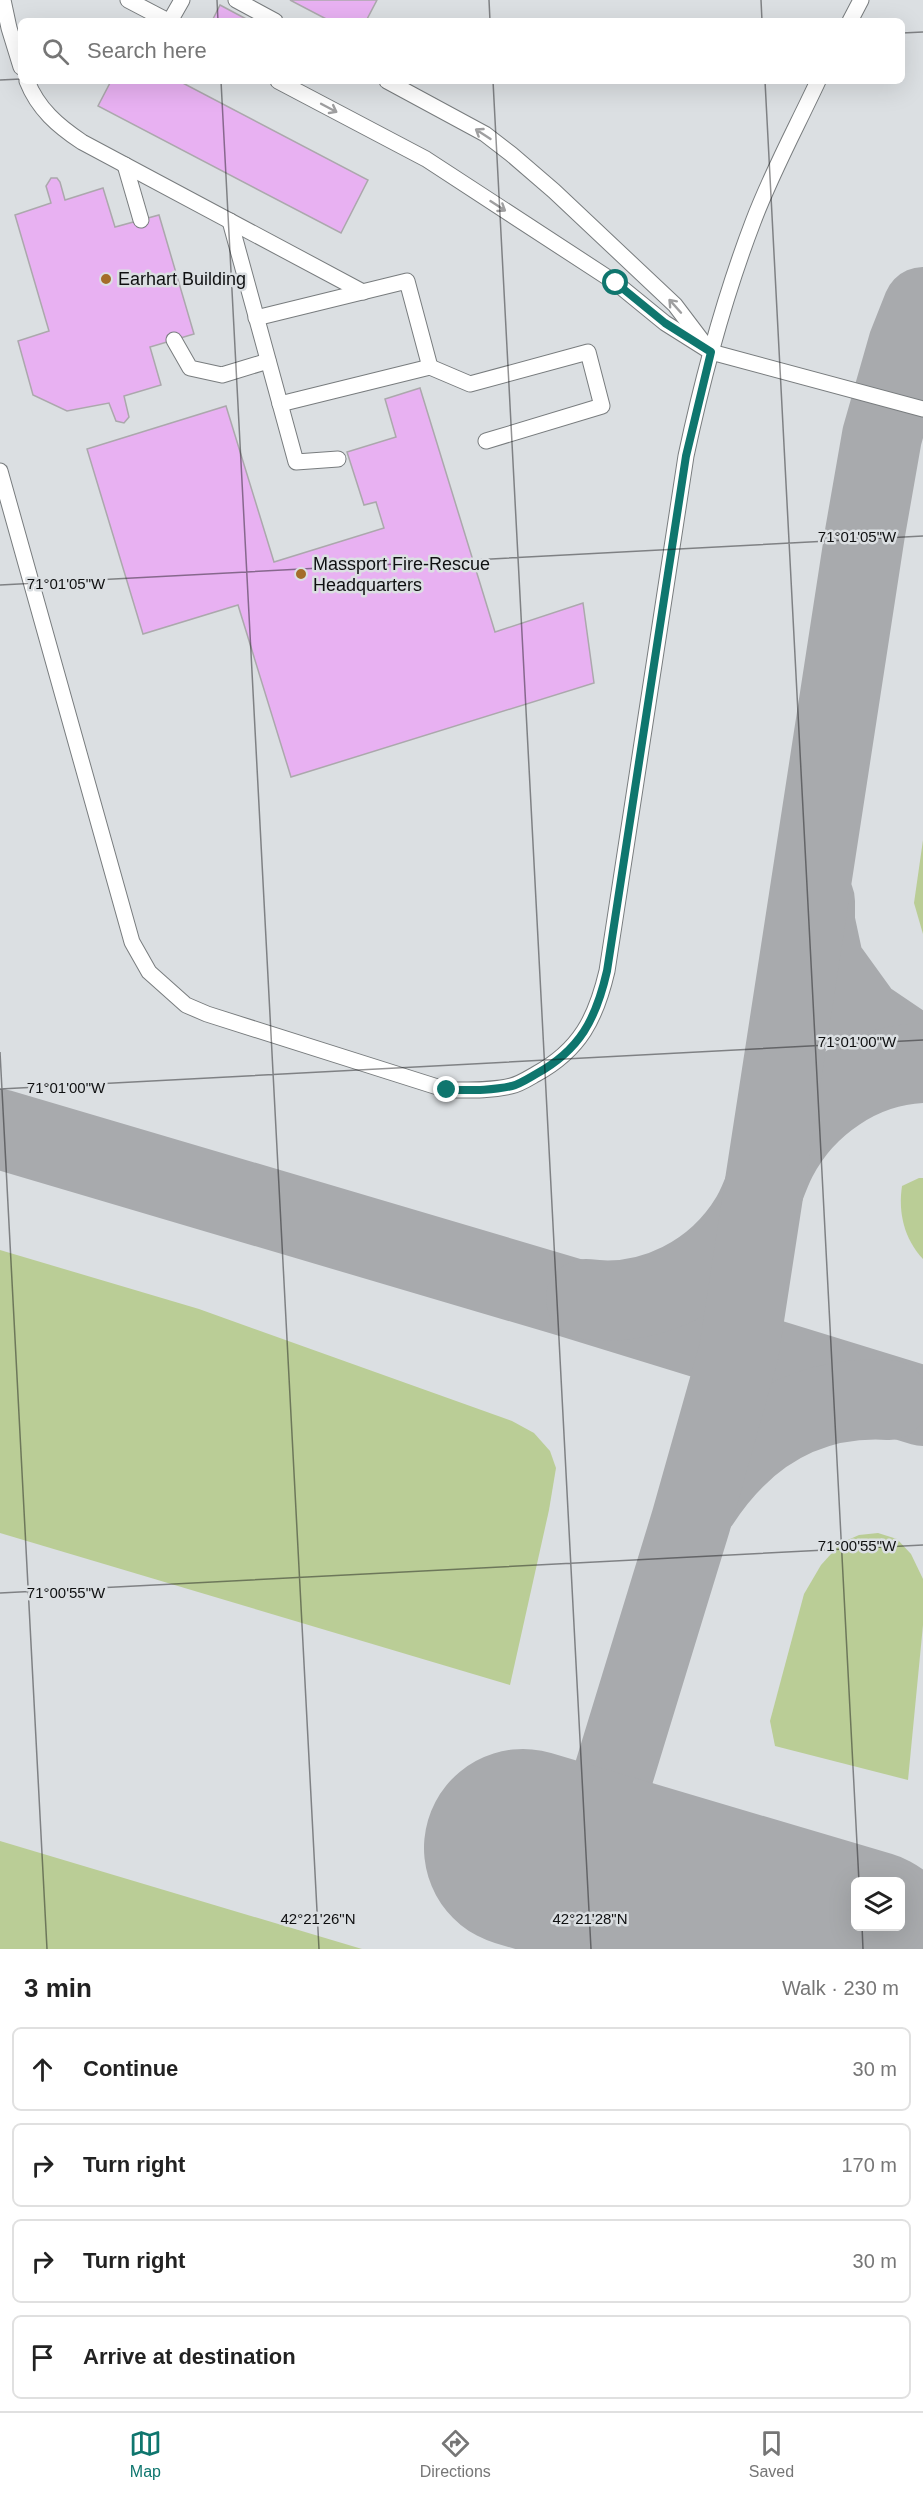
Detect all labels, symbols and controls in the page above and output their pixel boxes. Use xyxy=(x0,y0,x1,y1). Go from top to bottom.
search box xyxy=(18,18,905,84)
icon: search xyxy=(39,35,72,68)
text: Search here xyxy=(87,38,207,63)
one-way arrow xyxy=(320,103,338,114)
one-way arrow xyxy=(475,127,492,139)
one-way arrow xyxy=(489,200,506,212)
place label: Earhart Building xyxy=(118,269,246,289)
route start xyxy=(602,269,628,295)
marker: Earhart Building xyxy=(99,272,113,286)
one-way arrow xyxy=(668,299,682,314)
text: 71°01'05"W xyxy=(818,528,897,545)
place label: Massport Fire-Rescue Headquarters xyxy=(313,554,490,595)
marker: Massport Fire-Rescue Headquarters xyxy=(294,567,308,581)
text: 71°01'05"W xyxy=(27,575,106,592)
text: 71°01'00"W xyxy=(818,1033,897,1050)
route end xyxy=(433,1076,459,1102)
text: 71°01'00"W xyxy=(27,1079,106,1096)
text: 71°00'55"W xyxy=(818,1537,897,1554)
text: 71°00'55"W xyxy=(27,1584,106,1601)
map controls xyxy=(851,1877,905,1931)
button: layers xyxy=(851,1877,905,1931)
text: 42°21'26"N xyxy=(280,1910,356,1927)
text: 42°21'28"N xyxy=(552,1910,628,1927)
text: 3 min xyxy=(24,1973,92,2003)
text: Walk · 230 m xyxy=(782,1977,899,1999)
icon: ahead xyxy=(26,2053,59,2086)
text: Continue xyxy=(83,2056,178,2081)
text: 30 m xyxy=(853,2058,897,2080)
icon: right xyxy=(26,2149,59,2182)
text: Turn right xyxy=(83,2152,185,2177)
text: 170 m xyxy=(841,2154,897,2176)
icon: right xyxy=(26,2245,59,2278)
text: Turn right xyxy=(83,2248,185,2273)
text: 30 m xyxy=(853,2250,897,2272)
icon: arrive xyxy=(26,2341,59,2374)
text: Arrive at destination xyxy=(83,2344,296,2369)
tab: Map xyxy=(129,2427,162,2481)
tab: Directions xyxy=(420,2427,491,2481)
tab: Saved xyxy=(749,2427,794,2481)

